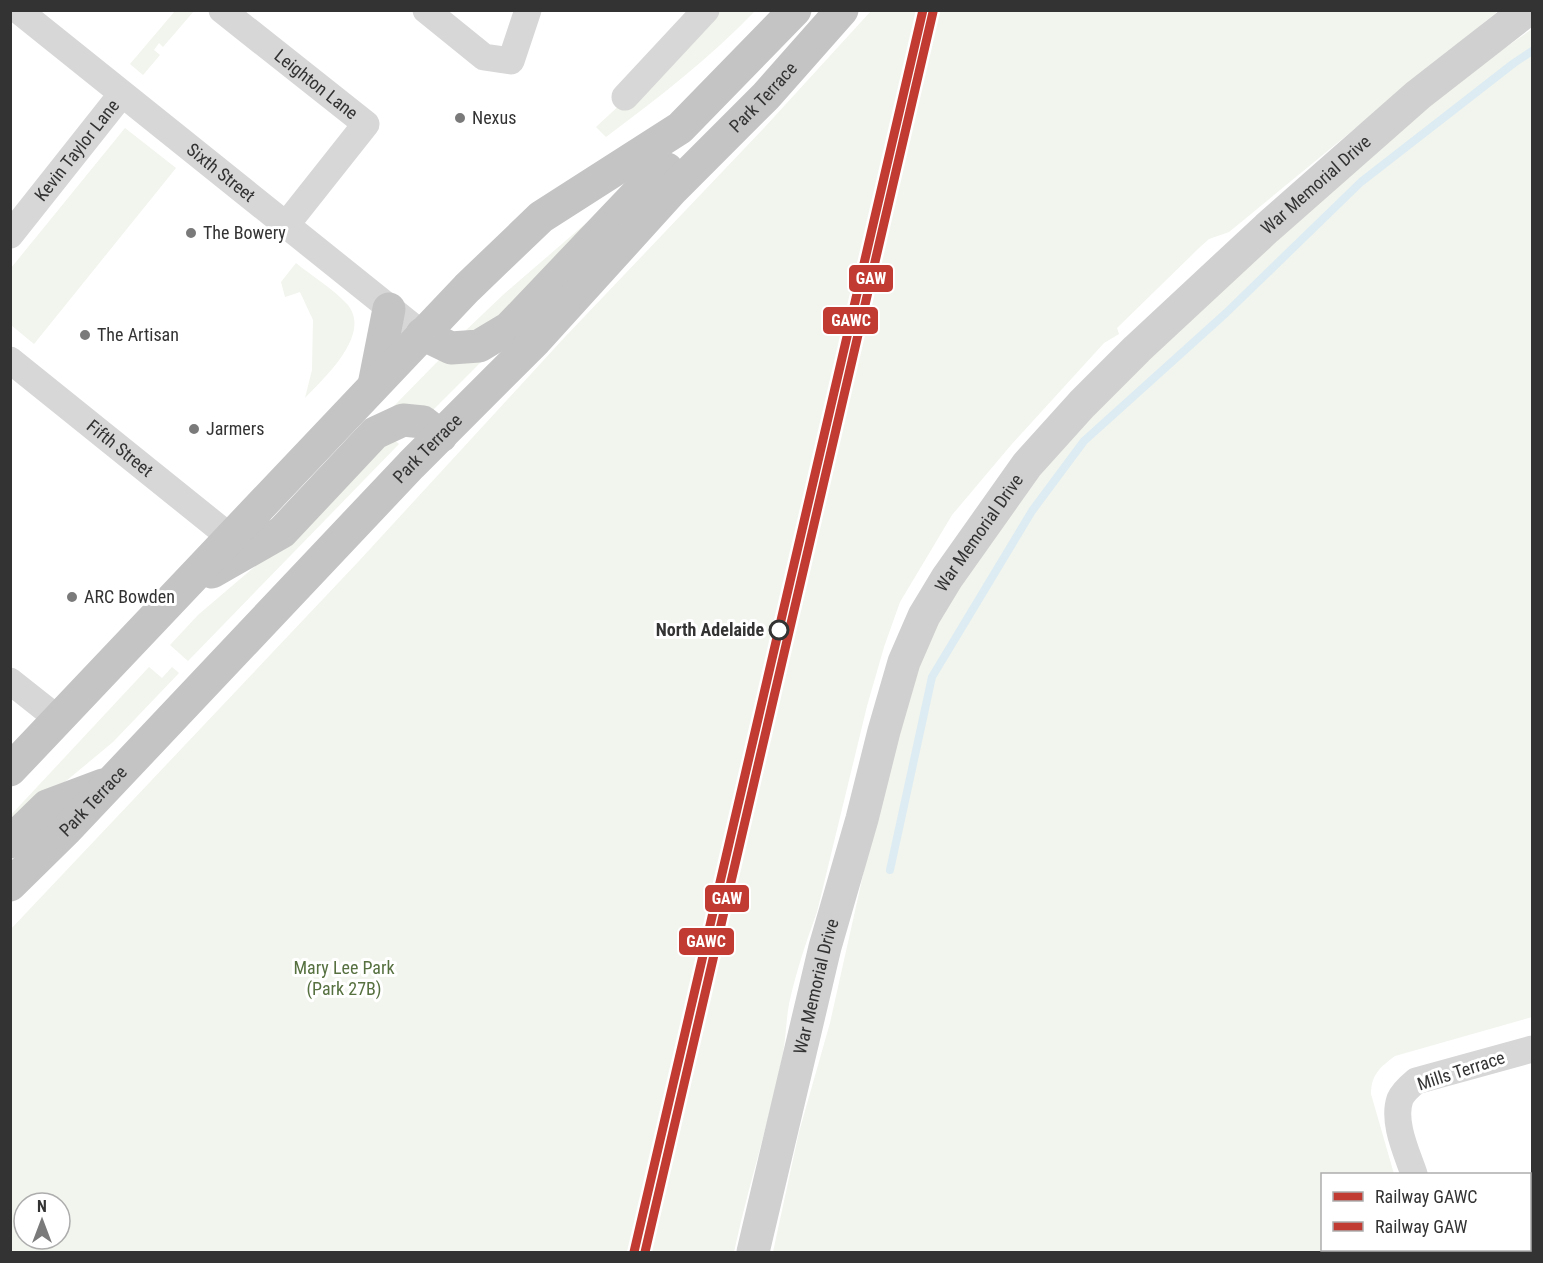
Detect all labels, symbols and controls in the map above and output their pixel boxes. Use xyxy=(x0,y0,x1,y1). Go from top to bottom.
street label: Leighton Lane xyxy=(271,45,362,123)
street label: Park Terrace xyxy=(725,58,801,137)
street label: Kevin Taylor Lane xyxy=(30,95,123,205)
place label: Nexus xyxy=(472,107,516,128)
marker: Nexus xyxy=(453,111,467,125)
street label: War Memorial Drive xyxy=(1257,131,1375,238)
street label: Sixth Street xyxy=(183,139,260,206)
place label: The Bowery xyxy=(203,222,286,243)
marker: The Bowery xyxy=(184,226,198,240)
line badge: GAW xyxy=(848,264,894,293)
text: GAW xyxy=(856,269,886,288)
line badge: GAWC xyxy=(822,306,879,335)
text: GAWC xyxy=(831,311,871,330)
place label: The Artisan xyxy=(97,324,179,345)
marker: The Artisan xyxy=(78,328,92,342)
street label: Park Terrace xyxy=(388,409,466,487)
street label: Fifth Street xyxy=(83,415,157,481)
place label: Jarmers xyxy=(206,418,265,439)
marker: Jarmers xyxy=(187,422,201,436)
street label: War Memorial Drive xyxy=(930,470,1027,595)
place label: ARC Bowden xyxy=(84,586,175,607)
marker: ARC Bowden xyxy=(65,590,79,604)
place label: North Adelaide xyxy=(656,619,764,640)
marker: North Adelaide xyxy=(769,620,789,640)
street label: Park Terrace xyxy=(55,761,131,841)
line badge: GAW xyxy=(704,884,750,913)
text: GAW xyxy=(712,889,742,908)
street label: War Memorial Drive xyxy=(789,916,843,1056)
line badge: GAWC xyxy=(678,927,735,956)
text: GAWC xyxy=(686,932,726,951)
park label: Mary Lee Park (Park 27B) xyxy=(293,957,395,1000)
street label: Mills Terrace xyxy=(1414,1046,1507,1095)
legend xyxy=(1321,1173,1531,1251)
text: Railway GAWC xyxy=(1375,1186,1478,1207)
north arrow xyxy=(12,1191,72,1251)
text: N xyxy=(37,1197,47,1216)
text: Railway GAW xyxy=(1375,1216,1468,1237)

